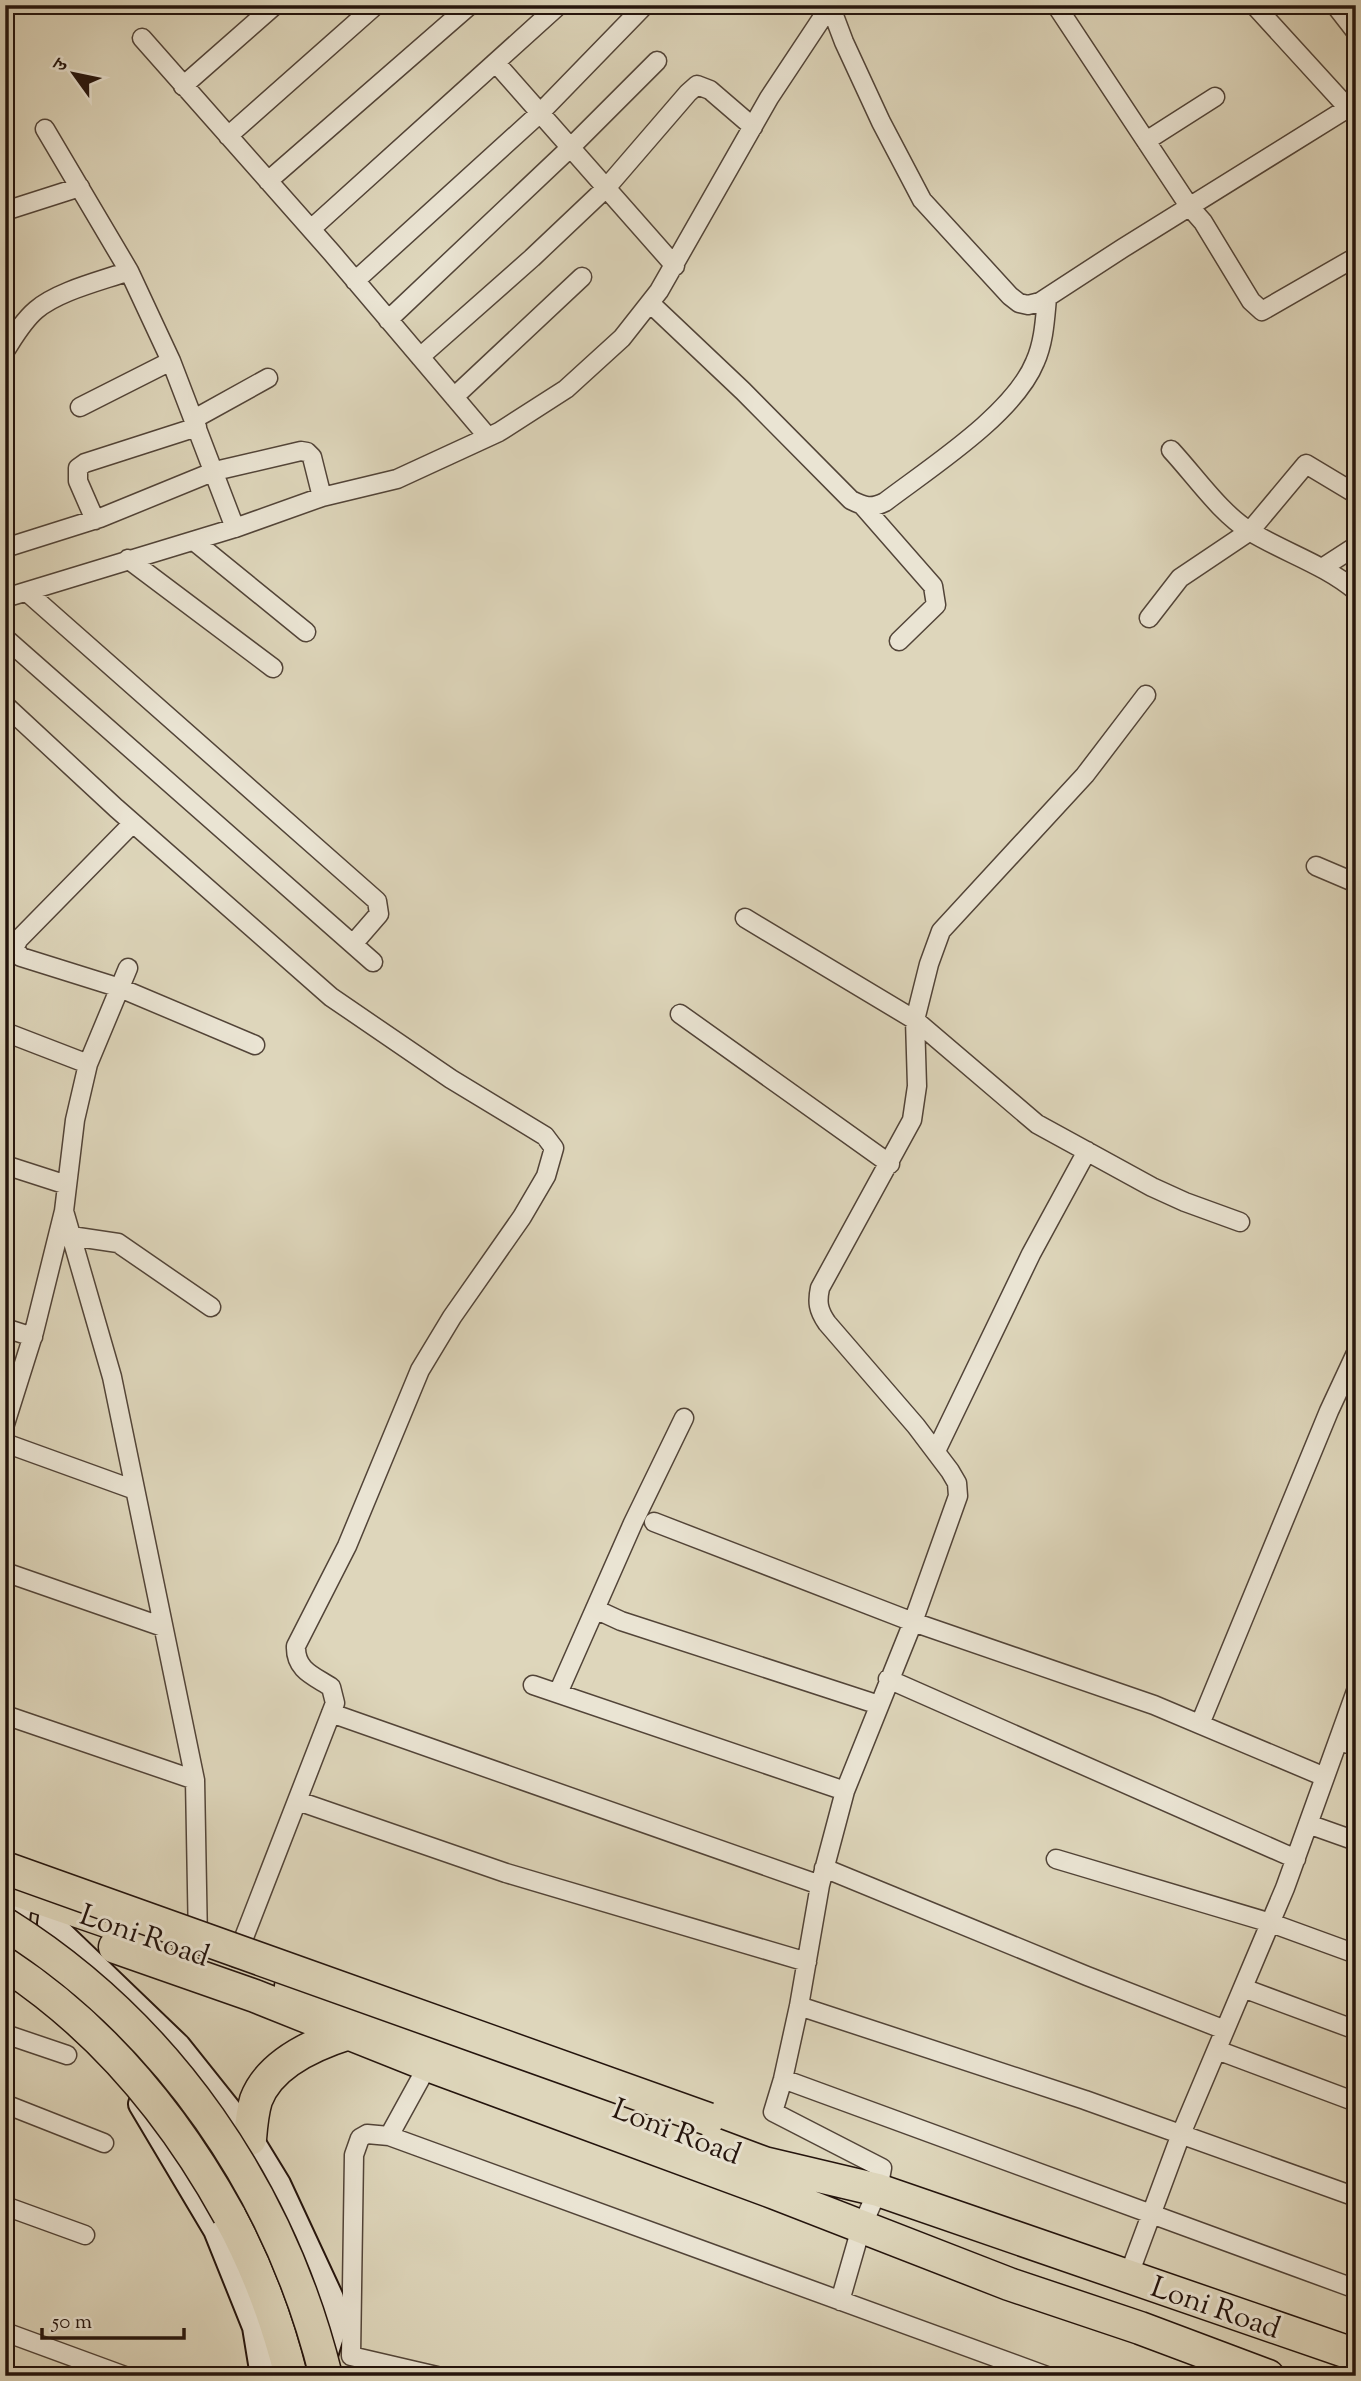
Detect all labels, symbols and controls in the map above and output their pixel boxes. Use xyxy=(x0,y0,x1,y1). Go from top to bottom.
north arrow xyxy=(38,38,108,108)
text: उ xyxy=(47,54,77,79)
street label: Loni Road xyxy=(74,1895,215,1980)
street label: Loni Road xyxy=(606,2089,747,2178)
street label: Loni Road xyxy=(1145,2267,1286,2352)
scale bar xyxy=(42,2297,184,2341)
text: 50 m xyxy=(51,2308,92,2338)

